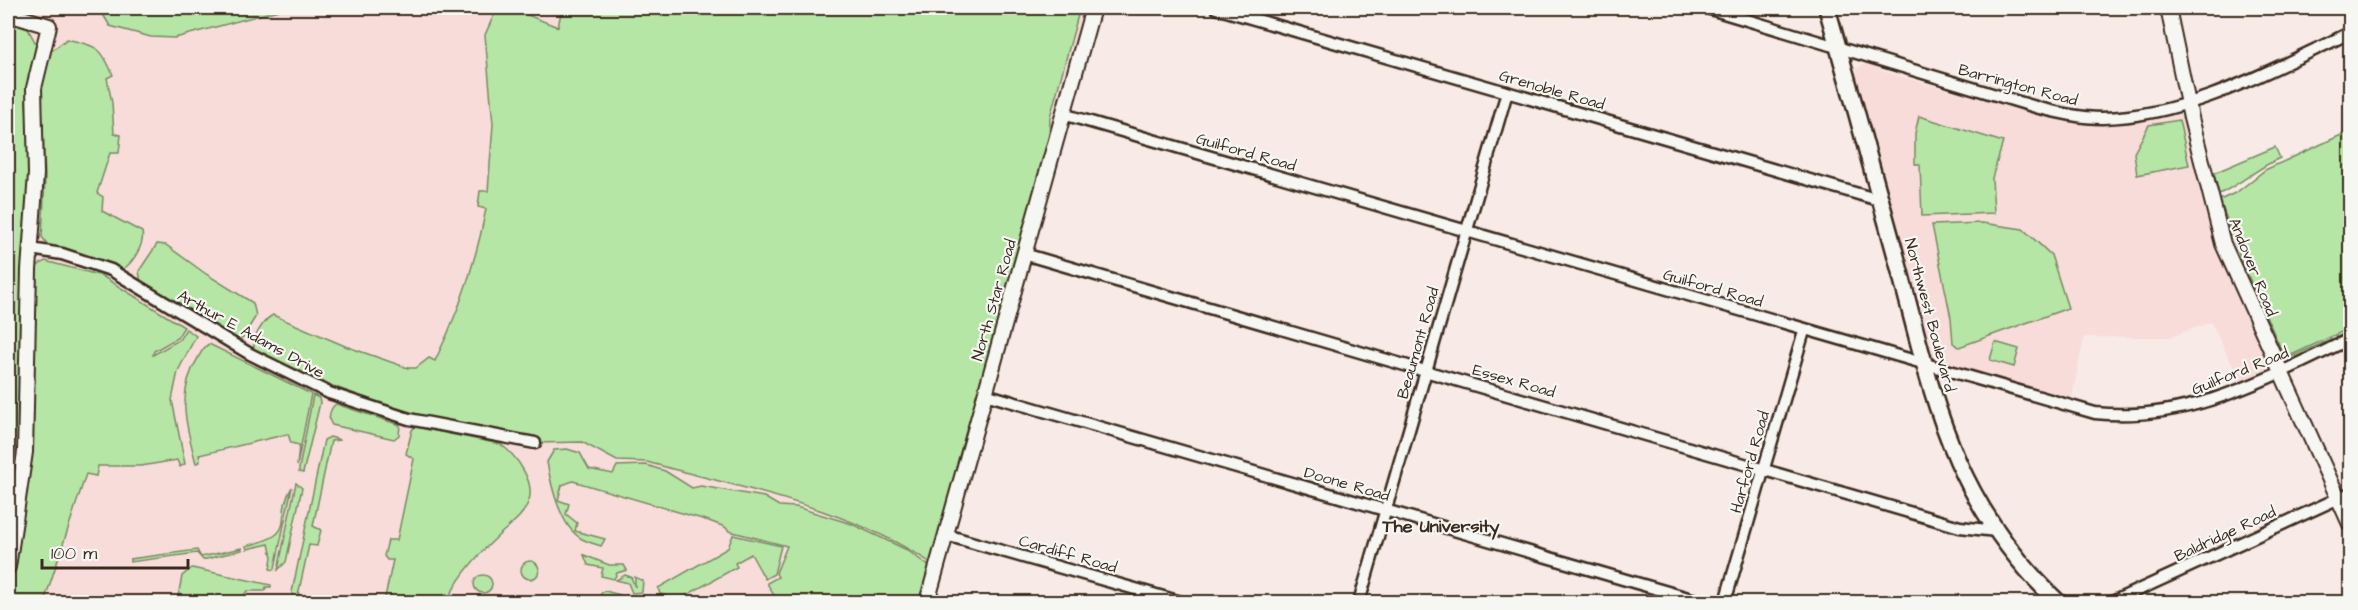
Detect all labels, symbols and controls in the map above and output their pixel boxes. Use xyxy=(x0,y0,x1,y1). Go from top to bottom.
street label: Barrington Road xyxy=(1956,59,2080,112)
street label: Grenoble Road xyxy=(1497,64,1607,116)
street label: Guilford Road xyxy=(1194,127,1298,177)
street label: Andover Road xyxy=(2223,214,2283,320)
street label: Northwest Boulevard xyxy=(1899,236,1961,394)
street label: North Star Road xyxy=(966,237,1022,363)
street label: Guilford Road xyxy=(1661,263,1765,313)
street label: Arthur E Adams Drive xyxy=(174,284,329,384)
street label: Beaumont Road xyxy=(1392,285,1444,401)
street label: Guilford Road xyxy=(2188,342,2292,400)
street label: Essex Road xyxy=(1470,359,1558,403)
street label: Harford Road xyxy=(1725,408,1775,516)
street label: Doone Road xyxy=(1302,461,1392,507)
street label: Baldridge Road xyxy=(2171,501,2280,568)
district label: The University xyxy=(1382,514,1500,540)
street label: Cardiff Road xyxy=(1016,529,1120,579)
scale bar xyxy=(42,532,188,570)
text: 100 m xyxy=(51,541,97,566)

